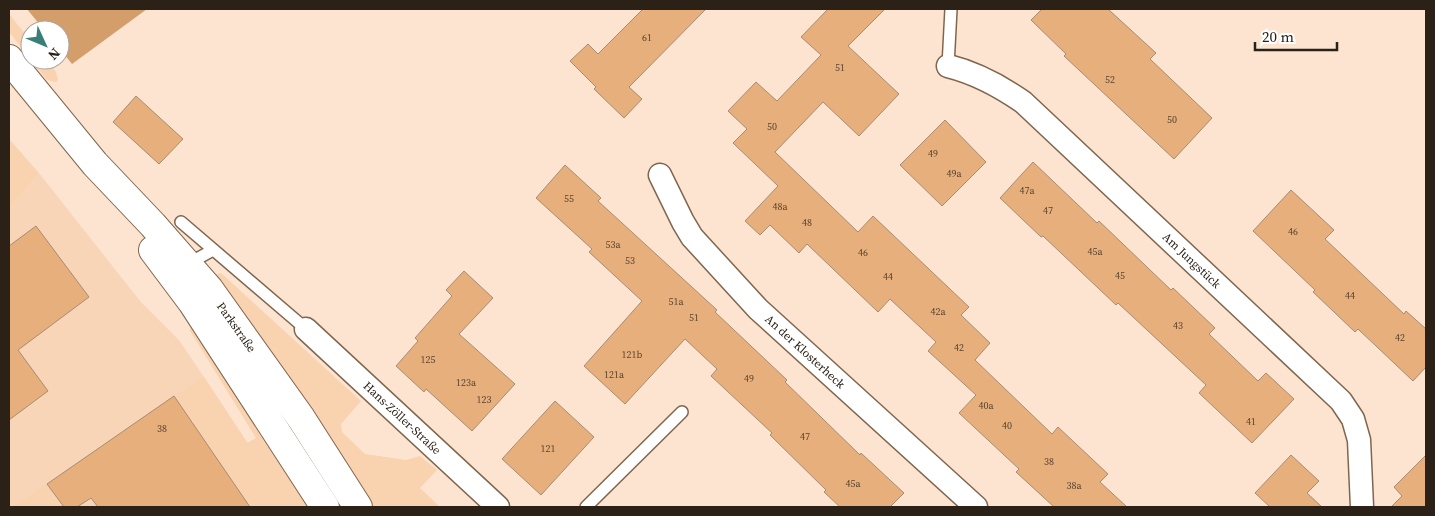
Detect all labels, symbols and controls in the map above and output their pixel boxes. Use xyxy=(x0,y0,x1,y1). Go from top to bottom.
north arrow xyxy=(20,20,70,70)
scale bar xyxy=(1255,20,1338,52)
text: 20 m xyxy=(1262,26,1294,47)
house number: 61 xyxy=(642,31,652,44)
text: N xyxy=(44,43,65,65)
house number: 51 xyxy=(835,61,845,74)
house number: 52 xyxy=(1105,73,1115,86)
house number: 50 xyxy=(1167,113,1177,126)
house number: 50 xyxy=(767,120,777,133)
house number: 49 xyxy=(928,147,938,160)
house number: 49a xyxy=(946,167,962,180)
house number: 47a xyxy=(1019,184,1035,197)
house number: 55 xyxy=(564,192,574,205)
house number: 48a xyxy=(772,200,788,213)
house number: 47 xyxy=(1043,204,1053,217)
house number: 48 xyxy=(802,216,812,229)
house number: 46 xyxy=(1288,225,1298,238)
street label: Am Jungstück xyxy=(1159,229,1224,292)
house number: 53a xyxy=(605,238,621,251)
house number: 45a xyxy=(1087,245,1103,258)
house number: 46 xyxy=(858,246,868,259)
house number: 53 xyxy=(625,254,635,267)
house number: 45 xyxy=(1115,269,1125,282)
house number: 44 xyxy=(883,270,893,283)
house number: 44 xyxy=(1345,289,1355,302)
house number: 51a xyxy=(668,295,684,308)
street label: Parkstraße xyxy=(213,299,260,356)
house number: 42a xyxy=(930,305,946,318)
house number: 51 xyxy=(689,311,699,324)
street label: An der Klosterheck xyxy=(762,311,849,392)
house number: 43 xyxy=(1173,319,1183,332)
house number: 42 xyxy=(1395,331,1405,344)
house number: 42 xyxy=(954,341,964,354)
house number: 121b xyxy=(622,348,643,361)
house number: 125 xyxy=(421,353,436,366)
house number: 121a xyxy=(604,368,625,381)
house number: 49 xyxy=(744,372,754,385)
house number: 123a xyxy=(456,376,477,389)
street label: Hans-Zöller-Straße xyxy=(360,378,444,458)
house number: 123 xyxy=(477,393,492,406)
house number: 40a xyxy=(978,399,994,412)
house number: 41 xyxy=(1246,415,1256,428)
house number: 40 xyxy=(1002,419,1012,432)
house number: 38 xyxy=(157,422,167,435)
house number: 47 xyxy=(800,430,810,443)
house number: 121 xyxy=(541,442,556,455)
house number: 38 xyxy=(1044,455,1054,468)
house number: 45a xyxy=(845,477,861,490)
house number: 38a xyxy=(1066,479,1082,492)

